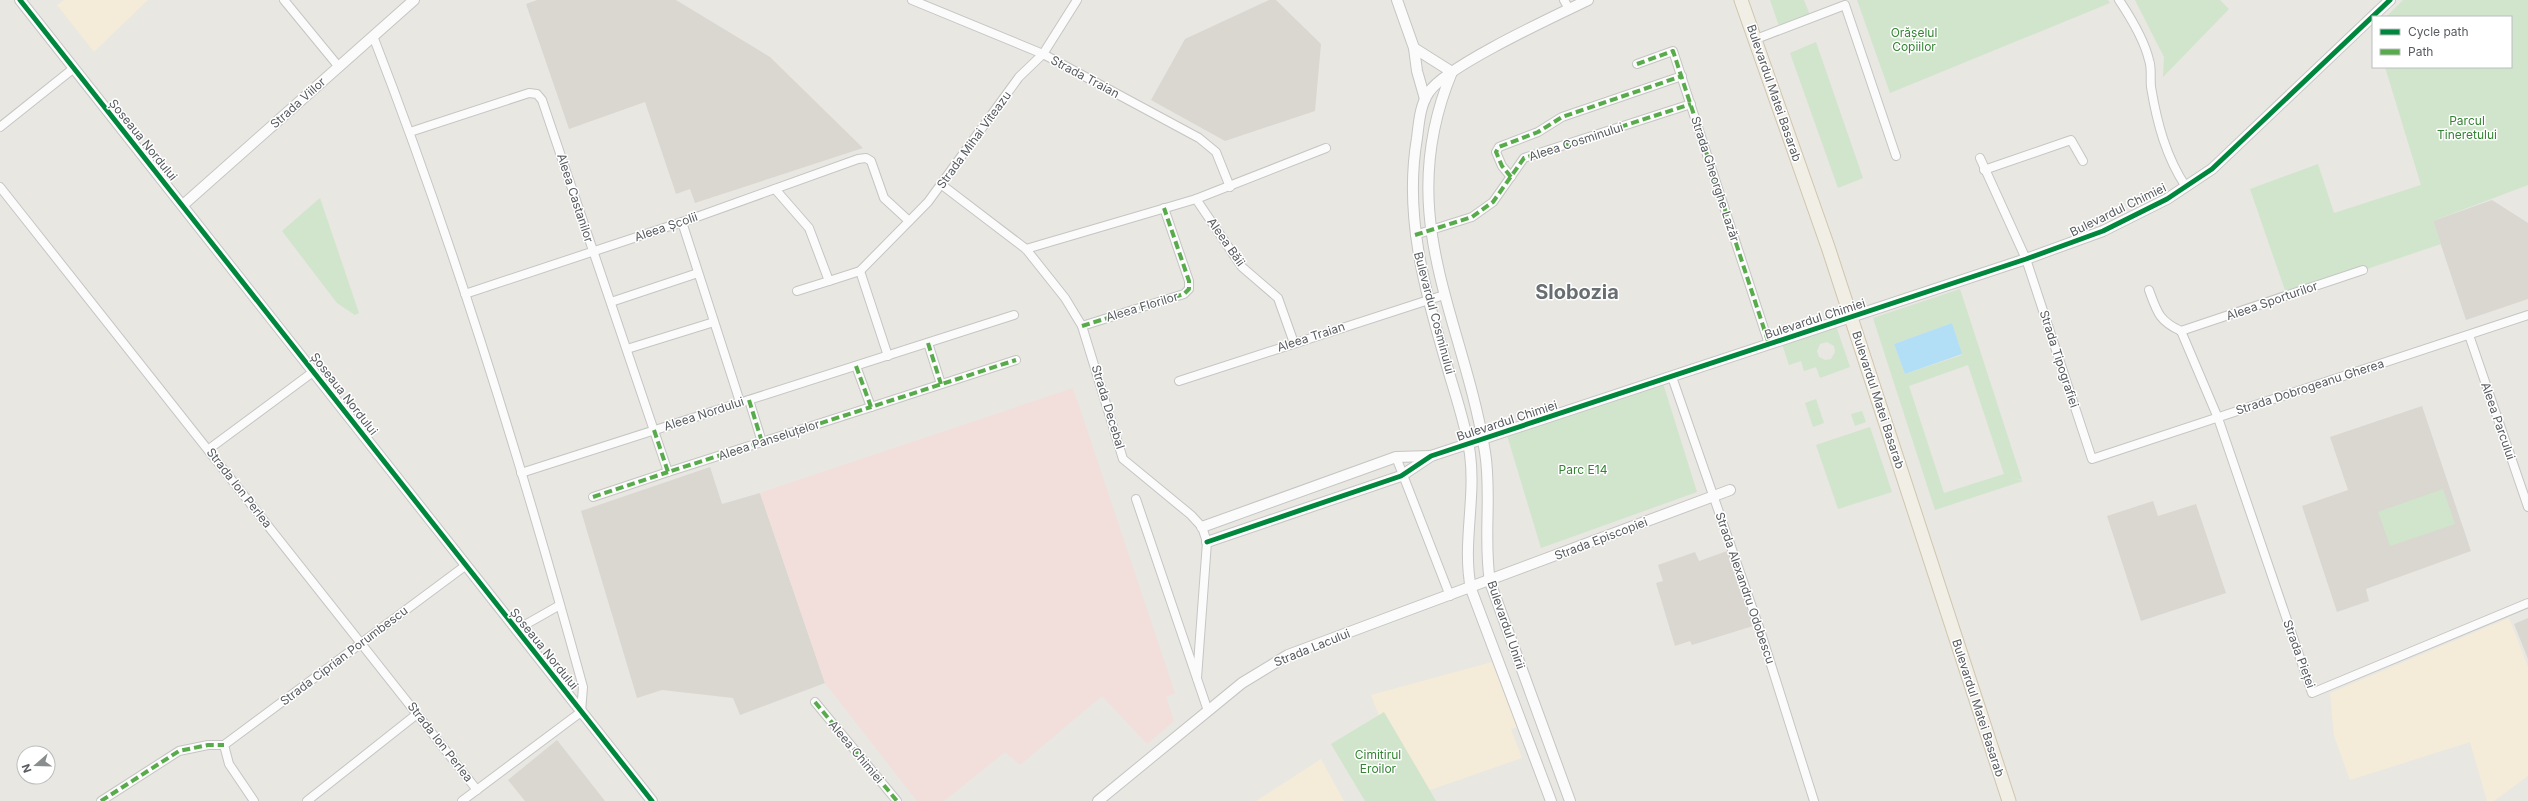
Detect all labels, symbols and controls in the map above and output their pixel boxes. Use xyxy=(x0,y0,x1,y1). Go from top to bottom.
legend xyxy=(2372,16,2512,68)
street label: Bulevardul Matei Basarab xyxy=(1744,22,1805,163)
text: Cycle path xyxy=(2408,24,2469,39)
park label: Orășelul Copiilor xyxy=(1891,25,1937,54)
text: Path xyxy=(2408,44,2433,59)
street label: Strada Traian xyxy=(1048,52,1122,101)
street label: Strada Viilor xyxy=(267,74,329,131)
street label: Strada Mihai Viteazu xyxy=(933,88,1014,191)
street label: Șoseaua Nordului xyxy=(106,96,181,183)
park label: Parcul Tineretului xyxy=(2437,113,2497,142)
street label: Strada Gheorghe Lazăr xyxy=(1688,114,1743,244)
street label: Aleea Cosminului xyxy=(1527,119,1625,164)
street label: Aleea Castanilor xyxy=(554,151,597,245)
street label: Bulevardul Chimiei xyxy=(2067,180,2168,239)
street label: Aleea Școlii xyxy=(632,209,700,244)
street label: Aleea Băii xyxy=(1204,215,1249,269)
street label: Bulevardul Cosminului xyxy=(1411,250,1458,376)
street label: Aleea Sporturilor xyxy=(2224,278,2320,323)
district label: Slobozia xyxy=(1535,280,1619,304)
street label: Aleea Florilor xyxy=(1104,288,1180,325)
street label: Bulevardul Chimiei xyxy=(1763,295,1867,342)
street label: Strada Tipografiei xyxy=(2037,308,2082,409)
street label: Aleea Traian xyxy=(1275,319,1347,355)
street label: Bulevardul Matei Basarab xyxy=(1849,329,1908,471)
street label: Șoseaua Nordului xyxy=(308,350,381,438)
street label: Strada Dobrogeanu Gherea xyxy=(2234,355,2386,418)
street label: Strada Decebal xyxy=(1089,363,1128,451)
street label: Aleea Parcului xyxy=(2478,380,2519,462)
street label: Aleea Nordului xyxy=(662,393,746,434)
street label: Bulevardul Chimiei xyxy=(1455,397,1559,444)
street label: Aleea Panseluțelor xyxy=(716,416,822,463)
street label: Strada Ion Perlea xyxy=(204,445,275,531)
park label: Parc E14 xyxy=(1559,462,1608,477)
street label: Strada Alexandru Odobescu xyxy=(1712,510,1779,666)
street label: Strada Episcopiei xyxy=(1552,514,1650,563)
street label: Bulevardul Unirii xyxy=(1484,579,1529,671)
street label: Strada Ciprian Porumbescu xyxy=(277,603,410,708)
street label: Șoseaua Nordului xyxy=(507,605,582,692)
street label: Strada Pieței xyxy=(2280,618,2319,690)
street label: Strada Lacului xyxy=(1272,625,1352,670)
street label: Bulevardul Matei Basarab xyxy=(1949,637,2008,779)
street label: Strada Ion Perlea xyxy=(405,699,476,785)
street label: Aleea Chimiei xyxy=(826,717,887,786)
north arrow xyxy=(16,745,56,785)
park label: Cimitirul Eroilor xyxy=(1355,747,1401,776)
text: N xyxy=(19,762,35,775)

